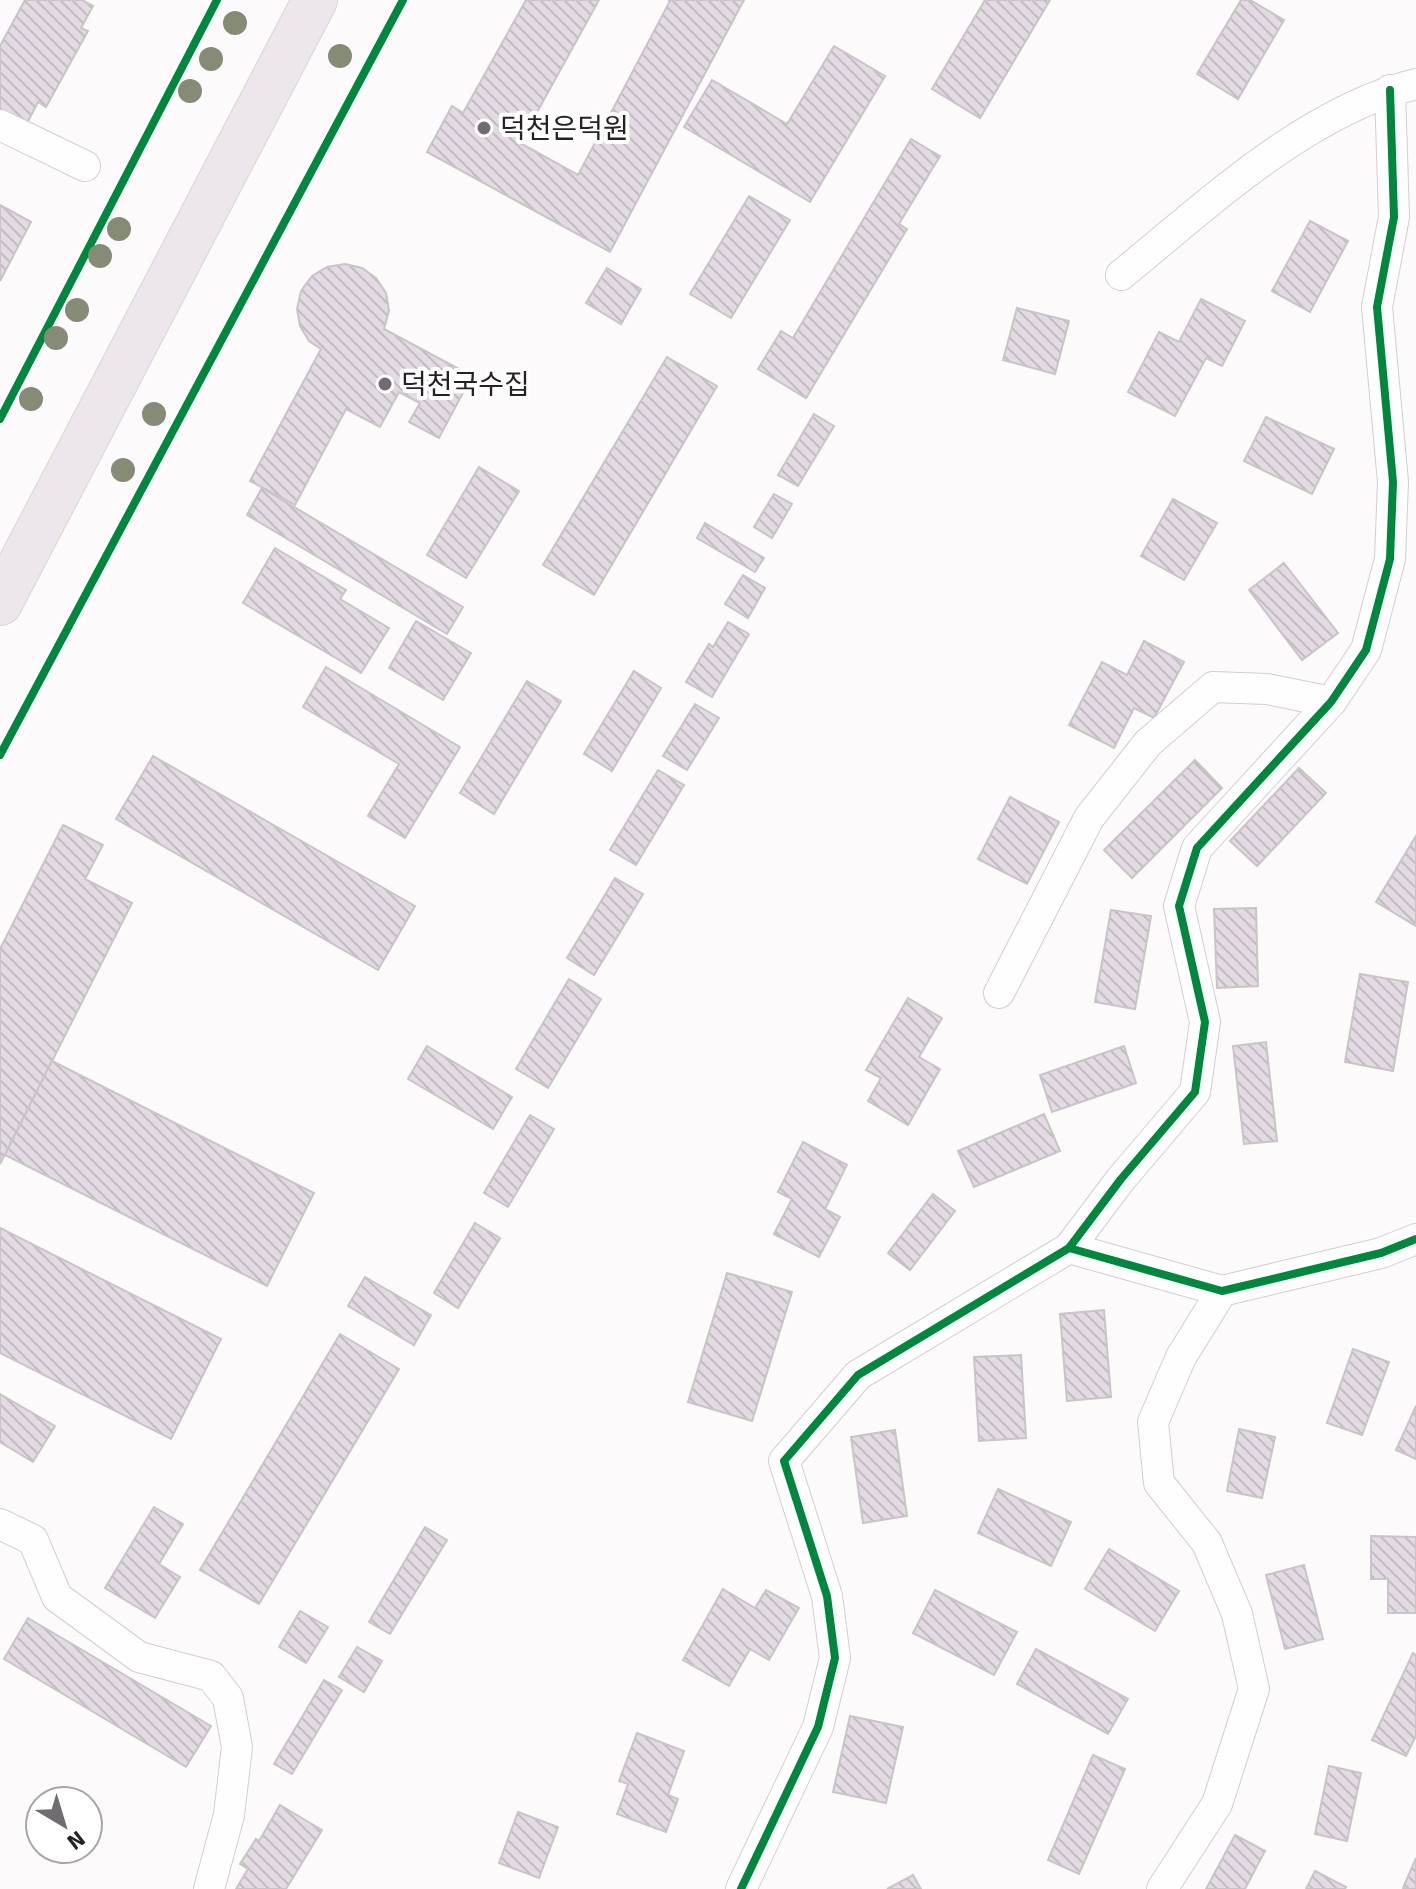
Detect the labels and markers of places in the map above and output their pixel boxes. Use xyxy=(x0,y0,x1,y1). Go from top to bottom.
place label: 덕천은덕원 xyxy=(500,112,629,146)
marker: 덕천은덕원 xyxy=(475,119,493,137)
place label: 덕천국수집 xyxy=(401,368,530,402)
marker: 덕천국수집 xyxy=(376,375,394,393)

